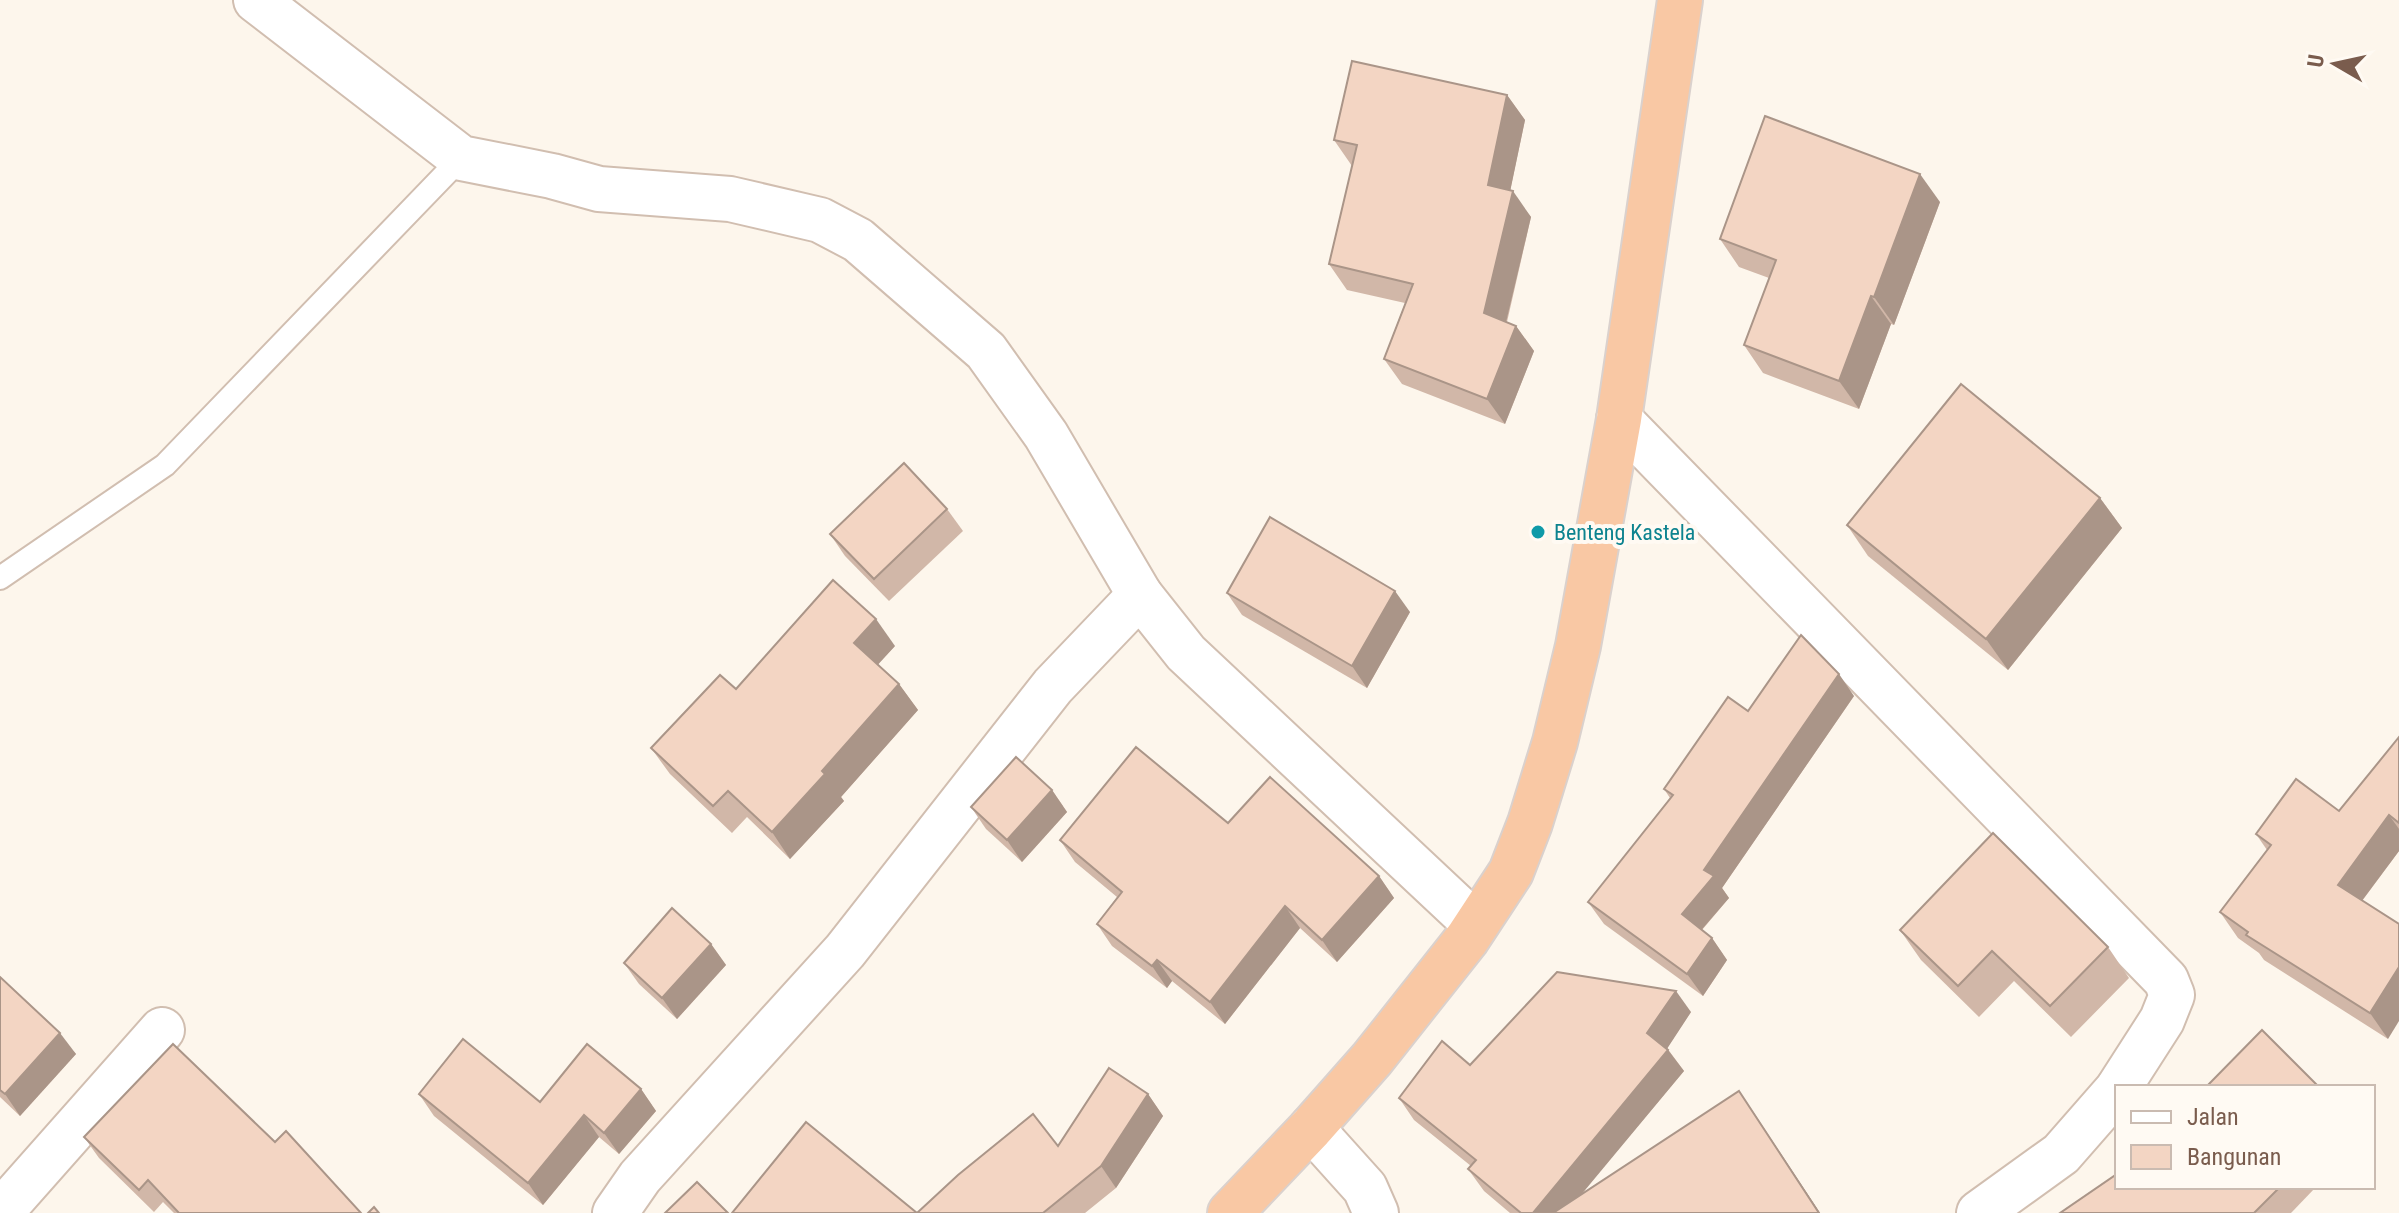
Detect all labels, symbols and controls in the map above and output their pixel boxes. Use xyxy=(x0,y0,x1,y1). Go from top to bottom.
north arrow xyxy=(2295,24,2375,104)
text: U xyxy=(2302,53,2329,69)
place label: Benteng Kastela xyxy=(1554,520,1695,545)
marker: Benteng Kastela xyxy=(1529,523,1547,541)
legend xyxy=(2115,1085,2375,1189)
text: Jalan xyxy=(2187,1103,2239,1131)
text: Bangunan xyxy=(2187,1143,2281,1171)

